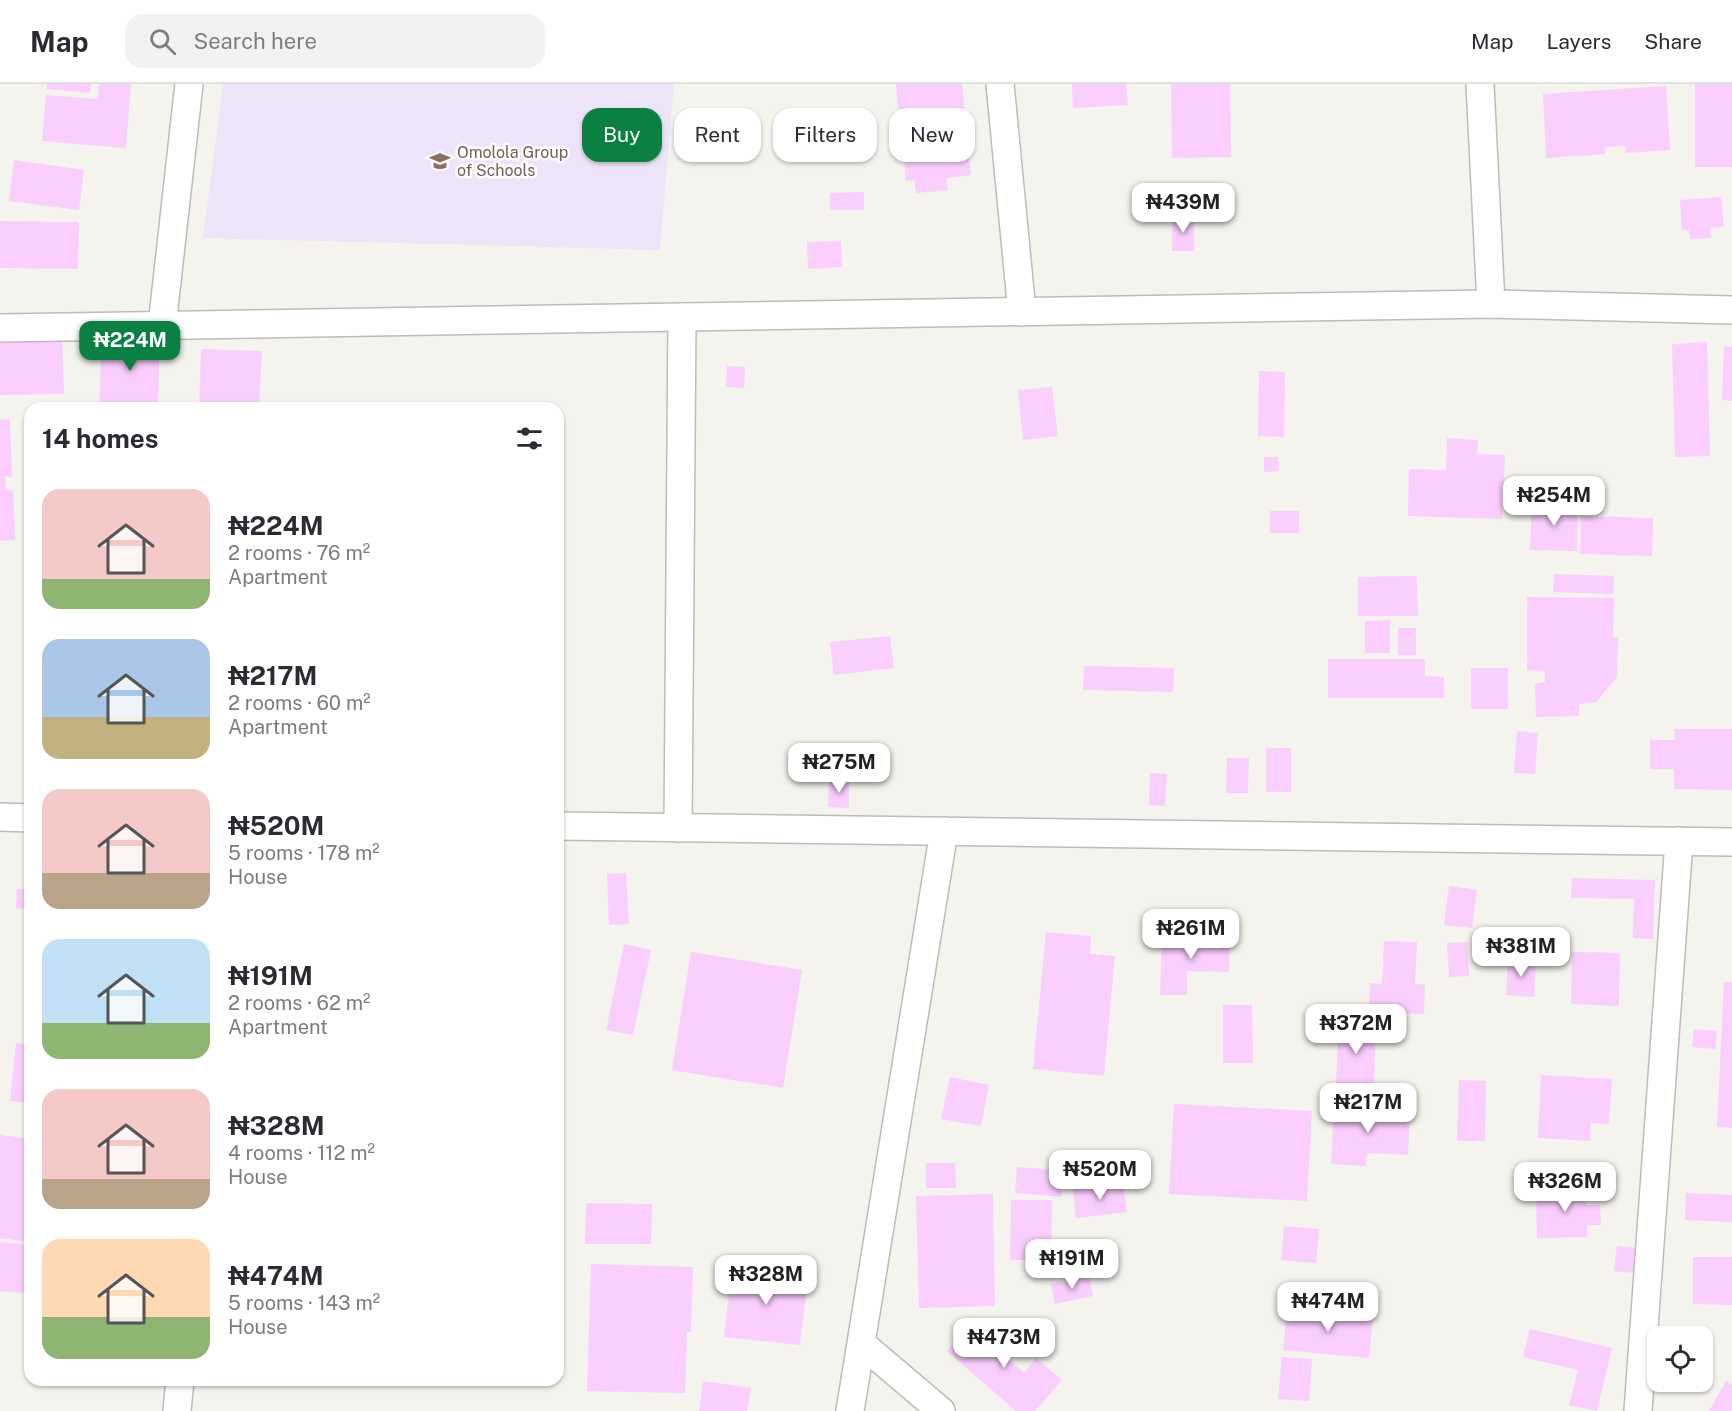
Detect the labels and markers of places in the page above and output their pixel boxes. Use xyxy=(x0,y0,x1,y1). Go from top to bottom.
place label: Omolola Group of Schools xyxy=(457,143,568,180)
school or university icon: Omolola Group of Schools xyxy=(428,149,452,173)
pin: ₦439M xyxy=(1141,183,1225,234)
pin: ₦224M xyxy=(88,321,172,372)
pin: ₦254M xyxy=(1512,476,1596,527)
pin: ₦275M xyxy=(797,743,881,794)
pin: ₦261M xyxy=(1149,909,1233,960)
pin: ₦381M xyxy=(1479,927,1563,978)
pin: ₦372M xyxy=(1314,1004,1398,1055)
pin: ₦217M xyxy=(1326,1083,1410,1134)
pin: ₦520M xyxy=(1058,1150,1142,1201)
pin: ₦326M xyxy=(1523,1162,1607,1213)
pin: ₦191M xyxy=(1030,1239,1114,1290)
pin: ₦328M xyxy=(724,1255,808,1306)
pin: ₦474M xyxy=(1286,1282,1370,1333)
pin: ₦473M xyxy=(962,1318,1046,1369)

